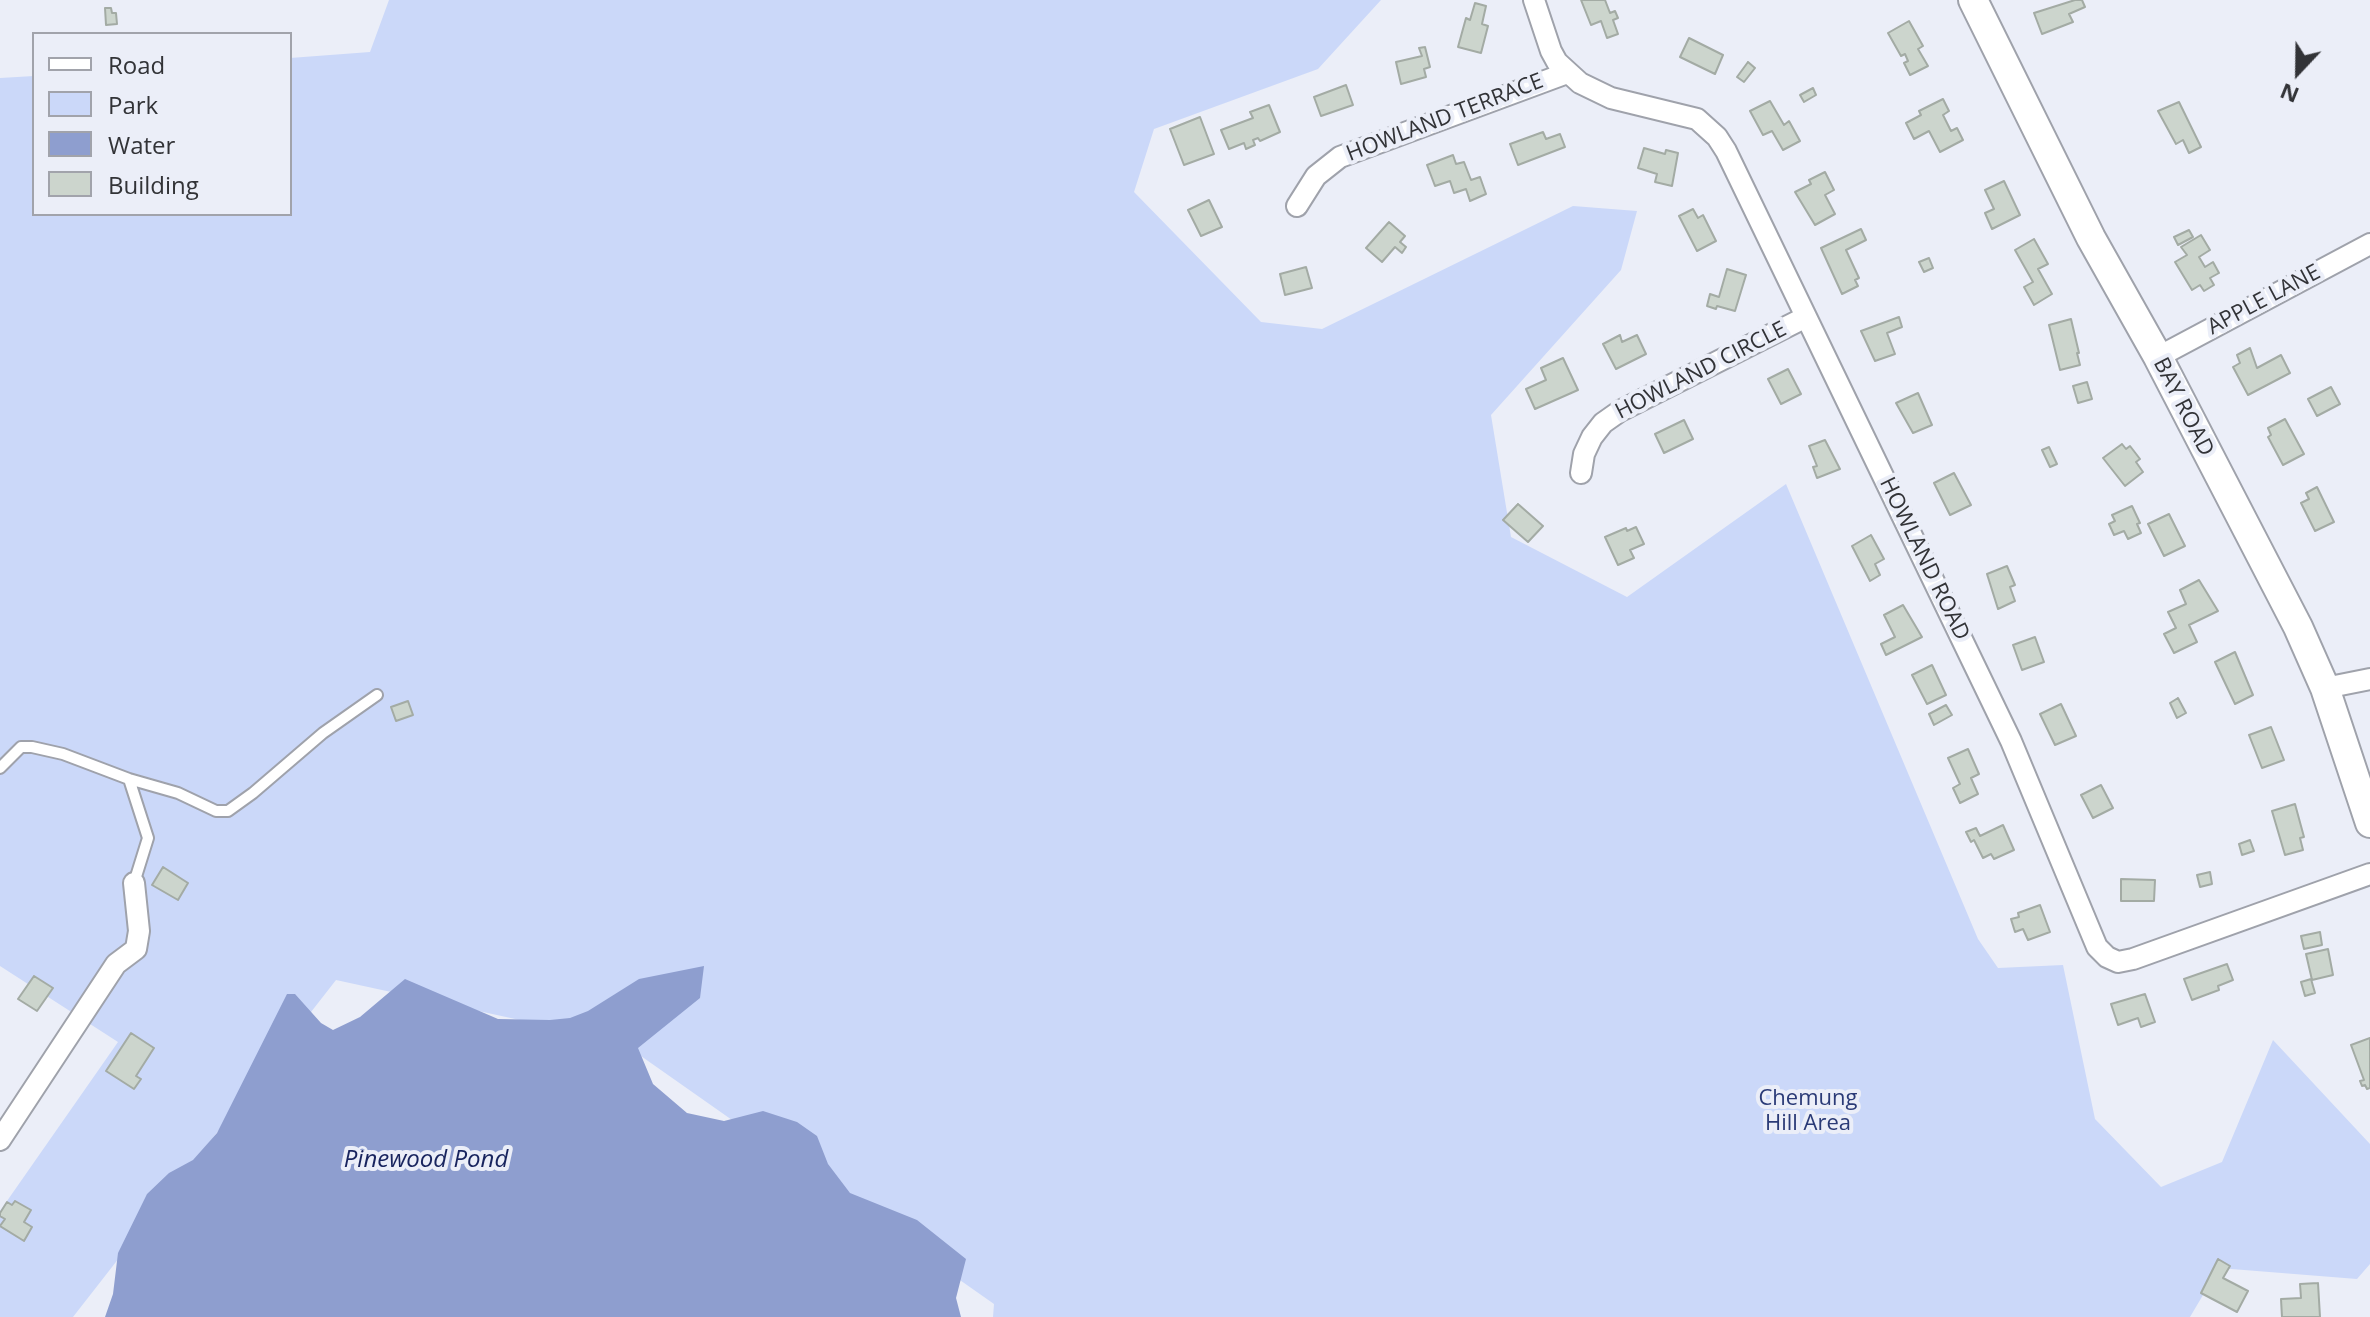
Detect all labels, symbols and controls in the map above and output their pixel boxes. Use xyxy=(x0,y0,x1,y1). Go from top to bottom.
legend xyxy=(32,32,292,216)
north arrow xyxy=(2258,32,2338,112)
text: Road xyxy=(108,48,165,81)
street label: HOWLAND TERRACE xyxy=(1343,68,1547,168)
text: N xyxy=(2275,77,2303,112)
text: Park xyxy=(108,88,158,121)
text: Water xyxy=(108,128,175,161)
text: Building xyxy=(108,168,199,201)
street label: APPLE LANE xyxy=(2203,259,2325,341)
street label: HOWLAND CIRCLE xyxy=(1611,316,1791,426)
street label: BAY ROAD xyxy=(2147,353,2219,461)
street label: HOWLAND ROAD xyxy=(1873,473,1975,645)
park label: Chemung Hill Area xyxy=(1758,1086,1858,1138)
water label: Pinewood Pond xyxy=(344,1146,508,1174)

